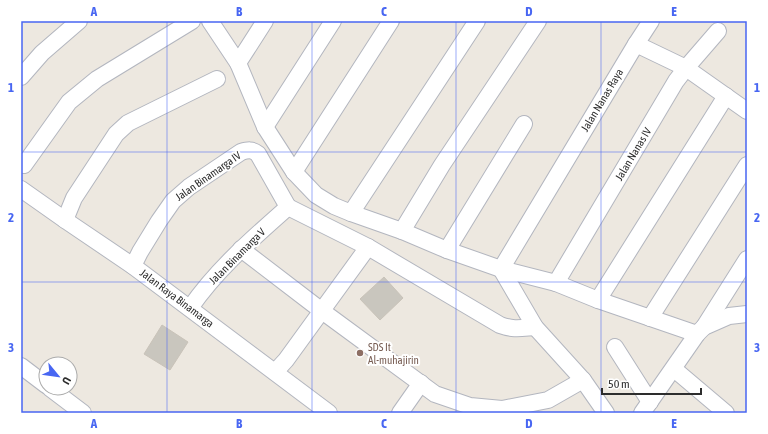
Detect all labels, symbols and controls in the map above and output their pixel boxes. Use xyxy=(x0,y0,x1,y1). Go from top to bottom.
text: A xyxy=(90,4,98,19)
text: B xyxy=(236,4,243,19)
text: C xyxy=(381,4,387,19)
text: D xyxy=(525,4,533,19)
text: E xyxy=(671,4,677,19)
street label: Jalan Nanas Raya xyxy=(579,66,625,134)
text: 1 xyxy=(8,80,14,95)
text: 1 xyxy=(754,80,760,95)
street label: Jalan Nanas IV xyxy=(613,125,654,182)
street label: Jalan Binamarga IV xyxy=(173,149,243,203)
text: 2 xyxy=(8,210,14,225)
text: 2 xyxy=(754,210,760,225)
street label: Jalan Binamarga V xyxy=(207,225,268,286)
street label: Jalan Raya Binamarga xyxy=(138,266,216,330)
text: 3 xyxy=(8,340,14,355)
text: 3 xyxy=(754,340,760,355)
place label: SDS It Al-muhajirin xyxy=(368,341,419,366)
marker: SDS It Al-muhajirin xyxy=(355,348,365,358)
north arrow xyxy=(38,356,78,396)
scale bar xyxy=(602,370,701,396)
text: U xyxy=(60,375,74,387)
text: 50 m xyxy=(608,377,630,391)
text: A xyxy=(90,416,98,431)
text: B xyxy=(236,416,243,431)
text: C xyxy=(381,416,387,431)
text: D xyxy=(525,416,533,431)
text: E xyxy=(671,416,677,431)

